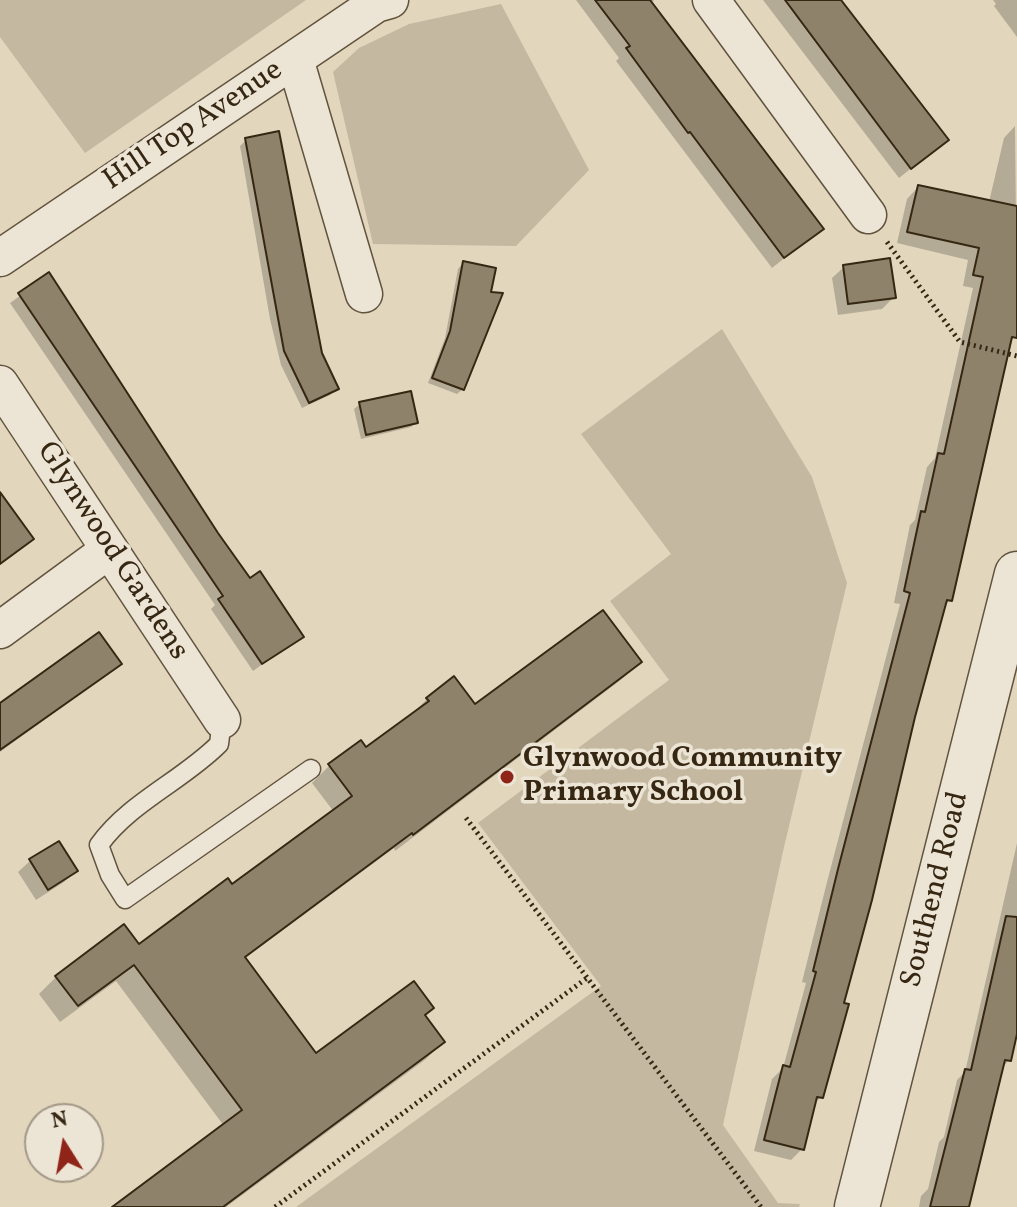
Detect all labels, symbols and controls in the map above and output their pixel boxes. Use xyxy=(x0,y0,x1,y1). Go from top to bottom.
street label: Hill Top Avenue xyxy=(98,54,290,200)
street label: Glynwood Gardens xyxy=(27,436,195,668)
place label: Glynwood Community Primary School xyxy=(523,742,842,812)
marker: Glynwood Community Primary School xyxy=(498,768,516,786)
street label: Southend Road xyxy=(895,788,979,992)
north arrow xyxy=(24,1103,104,1183)
text: N xyxy=(49,1104,71,1138)

